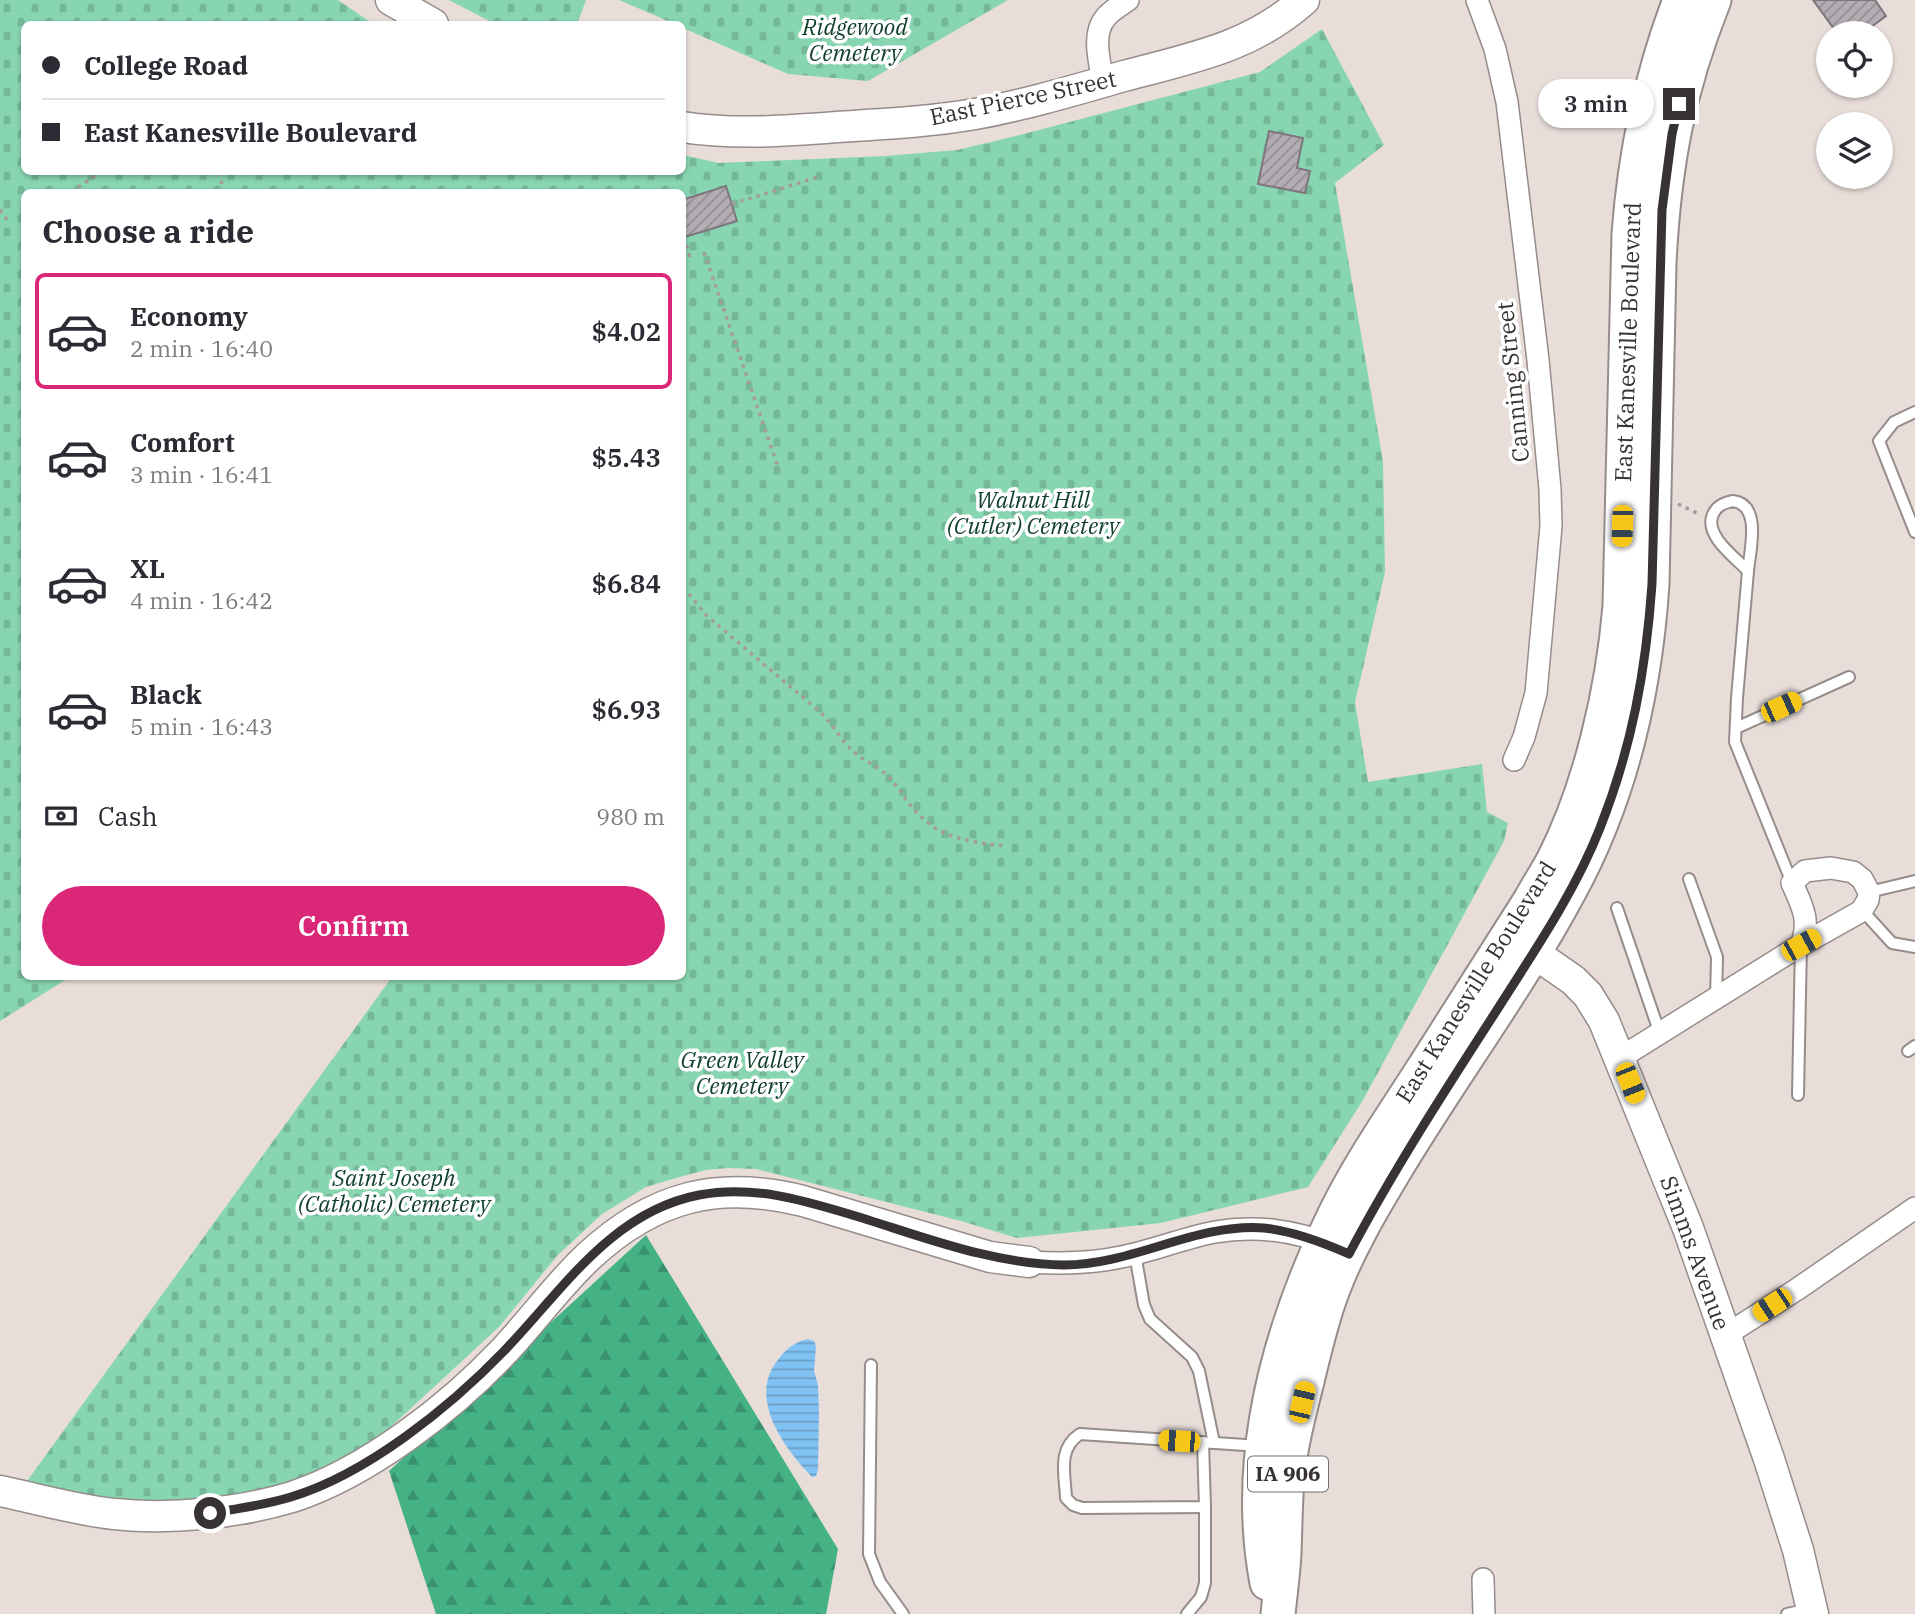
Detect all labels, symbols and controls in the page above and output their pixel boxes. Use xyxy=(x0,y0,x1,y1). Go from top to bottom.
park label: Ridgewood Cemetery xyxy=(801,11,908,67)
map controls xyxy=(1816,21,1893,189)
button: locate xyxy=(1816,21,1893,98)
text: College Road xyxy=(84,48,248,82)
street label: East Pierce Street xyxy=(927,63,1119,131)
callout: 3 min xyxy=(1539,80,1654,128)
text: 3 min xyxy=(1564,88,1628,118)
route end xyxy=(1663,88,1695,120)
button: layers xyxy=(1816,112,1893,189)
text: East Kanesville Boulevard xyxy=(84,115,417,149)
street label: East Kanesville Boulevard xyxy=(1607,202,1647,482)
text: Choose a ride xyxy=(42,210,254,252)
text: Economy xyxy=(130,299,248,333)
icon: car xyxy=(46,300,109,363)
street label: Canning Street xyxy=(1489,300,1535,464)
text: $4.02 xyxy=(592,314,661,348)
text: 2 min · 16:40 xyxy=(130,333,273,363)
text: Comfort xyxy=(130,425,235,459)
icon: car xyxy=(46,426,109,489)
text: $5.43 xyxy=(592,440,661,474)
text: 3 min · 16:41 xyxy=(130,459,273,489)
park label: Walnut Hill (Cutler) Cemetery xyxy=(947,484,1122,540)
car xyxy=(1611,505,1634,547)
text: XL xyxy=(130,551,165,585)
icon: car xyxy=(46,552,109,615)
text: $6.84 xyxy=(592,566,661,600)
text: 4 min · 16:42 xyxy=(130,585,273,615)
text: Black xyxy=(130,677,202,711)
icon: car xyxy=(46,678,109,741)
car xyxy=(1758,689,1805,725)
text: $6.93 xyxy=(592,692,661,726)
text: 5 min · 16:43 xyxy=(130,711,273,741)
icon: cash xyxy=(42,797,80,835)
text: Cash xyxy=(98,799,158,833)
text: 980 m xyxy=(596,801,665,831)
street label: East Kanesville Boulevard xyxy=(1388,855,1562,1108)
button: Confirm xyxy=(42,886,665,966)
car xyxy=(1778,926,1825,964)
park label: Green Valley Cemetery xyxy=(681,1044,806,1100)
car xyxy=(1613,1060,1648,1106)
park label: Saint Joseph (Catholic) Cemetery xyxy=(298,1162,493,1218)
street label: Simms Avenue xyxy=(1654,1171,1738,1334)
car xyxy=(1749,1285,1796,1325)
car xyxy=(1288,1379,1317,1425)
car xyxy=(1158,1429,1201,1453)
road number: IA 906 xyxy=(1248,1456,1328,1492)
route start xyxy=(194,1497,226,1529)

